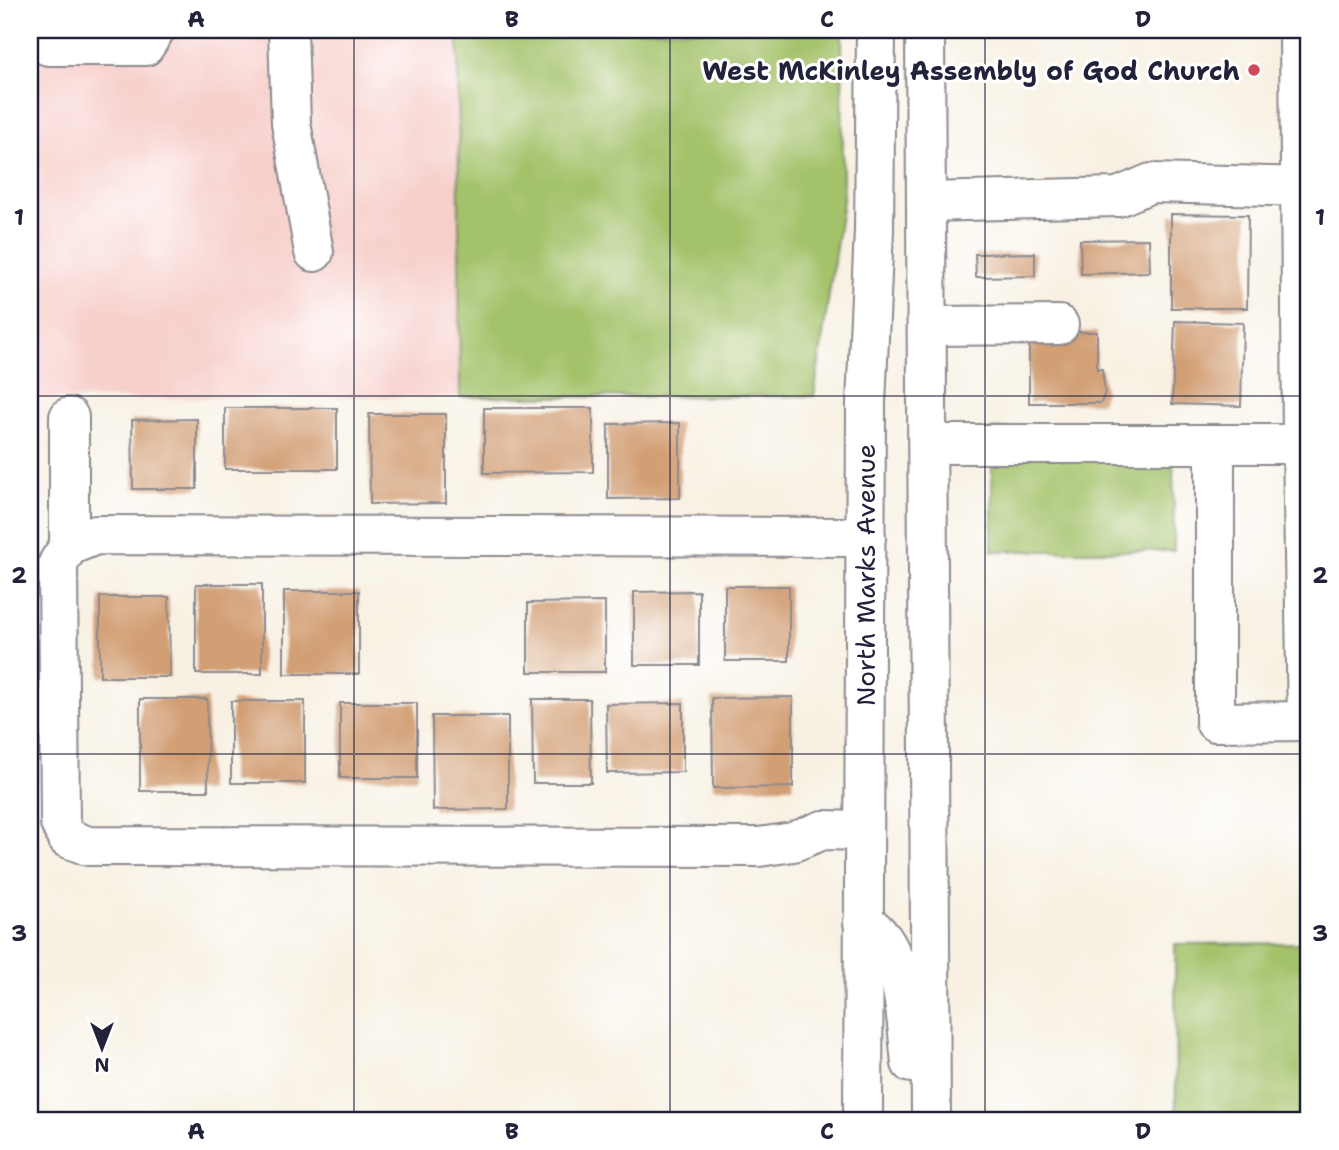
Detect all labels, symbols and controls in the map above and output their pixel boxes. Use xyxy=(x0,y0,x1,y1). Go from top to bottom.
text: A xyxy=(187,4,205,34)
text: B xyxy=(505,4,519,34)
text: C xyxy=(820,4,834,34)
text: D xyxy=(1135,4,1151,34)
place label: West McKinley Assembly of God Church xyxy=(702,53,1240,88)
marker: West McKinley Assembly of God Church xyxy=(1246,62,1262,78)
text: 1 xyxy=(14,202,24,232)
text: 1 xyxy=(1315,202,1325,232)
street label: North Marks Avenue xyxy=(848,444,883,706)
text: 2 xyxy=(11,560,27,590)
text: 2 xyxy=(1312,560,1328,590)
text: 3 xyxy=(11,918,27,948)
text: 3 xyxy=(1312,918,1328,948)
north arrow xyxy=(66,1014,136,1084)
text: N xyxy=(94,1052,110,1077)
text: A xyxy=(187,1116,205,1146)
text: B xyxy=(505,1116,519,1146)
text: C xyxy=(820,1116,834,1146)
text: D xyxy=(1135,1116,1151,1146)

